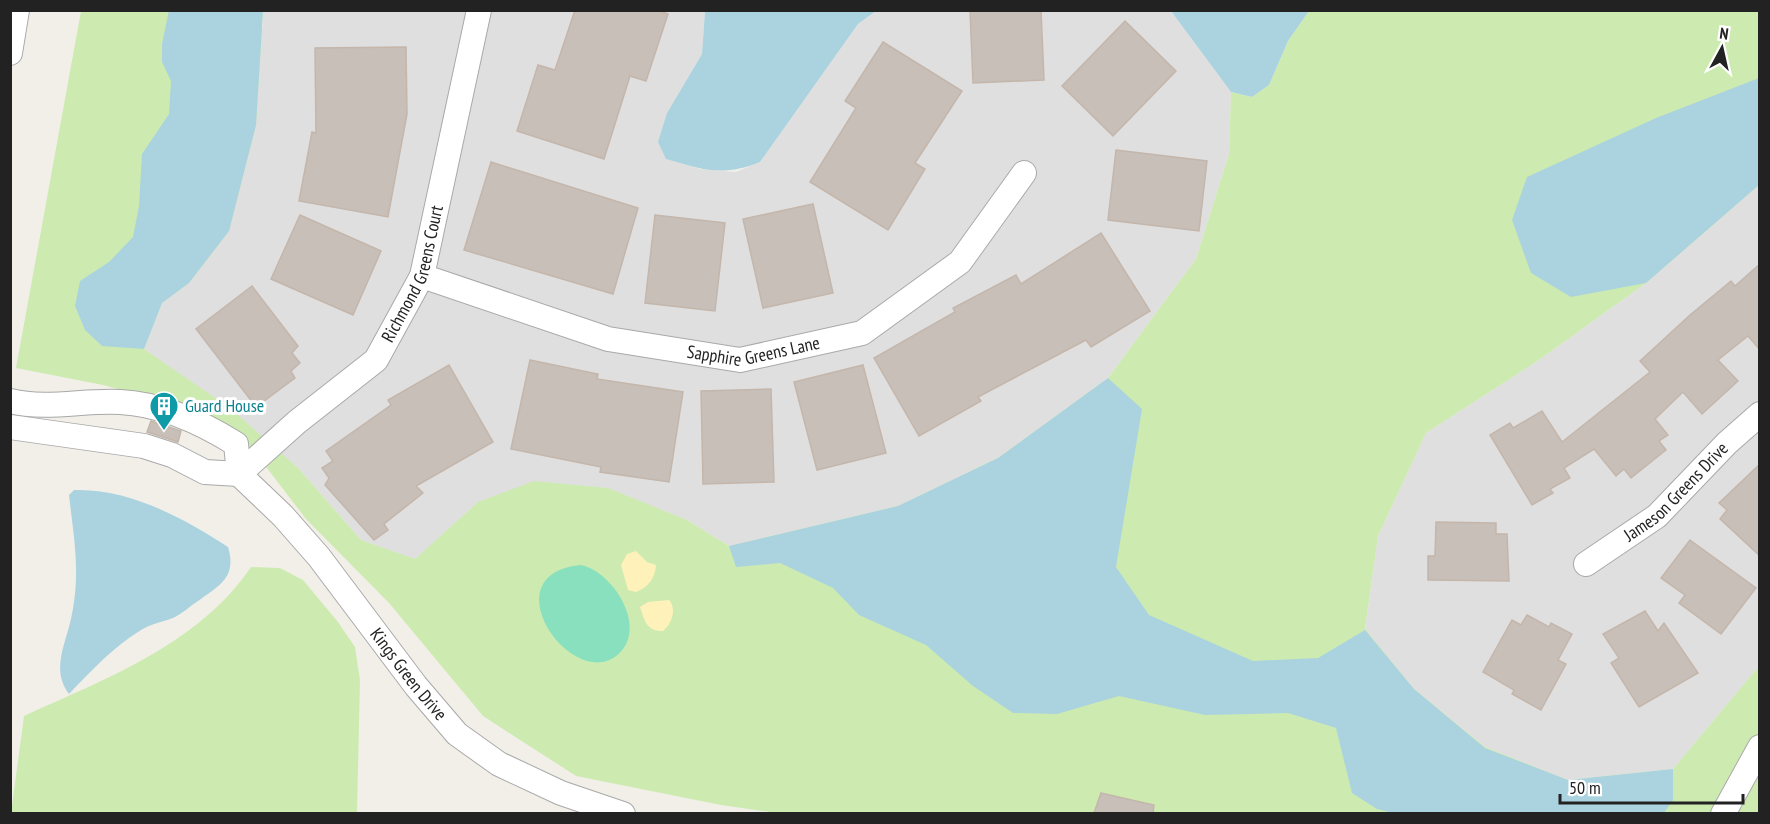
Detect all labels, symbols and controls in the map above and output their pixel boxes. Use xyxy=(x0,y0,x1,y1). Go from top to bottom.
north arrow xyxy=(1692,18,1752,78)
text: N xyxy=(1718,23,1730,44)
street label: Richmond Greens Court xyxy=(376,203,448,346)
street label: Sapphire Greens Lane xyxy=(686,331,822,371)
building icon: Guard House xyxy=(148,390,180,432)
place label: Guard House xyxy=(185,394,264,417)
street label: Jameson Greens Drive xyxy=(1618,437,1733,547)
street label: Kings Green Drive xyxy=(365,623,452,725)
scale bar xyxy=(1560,767,1743,805)
text: 50 m xyxy=(1569,776,1601,799)

